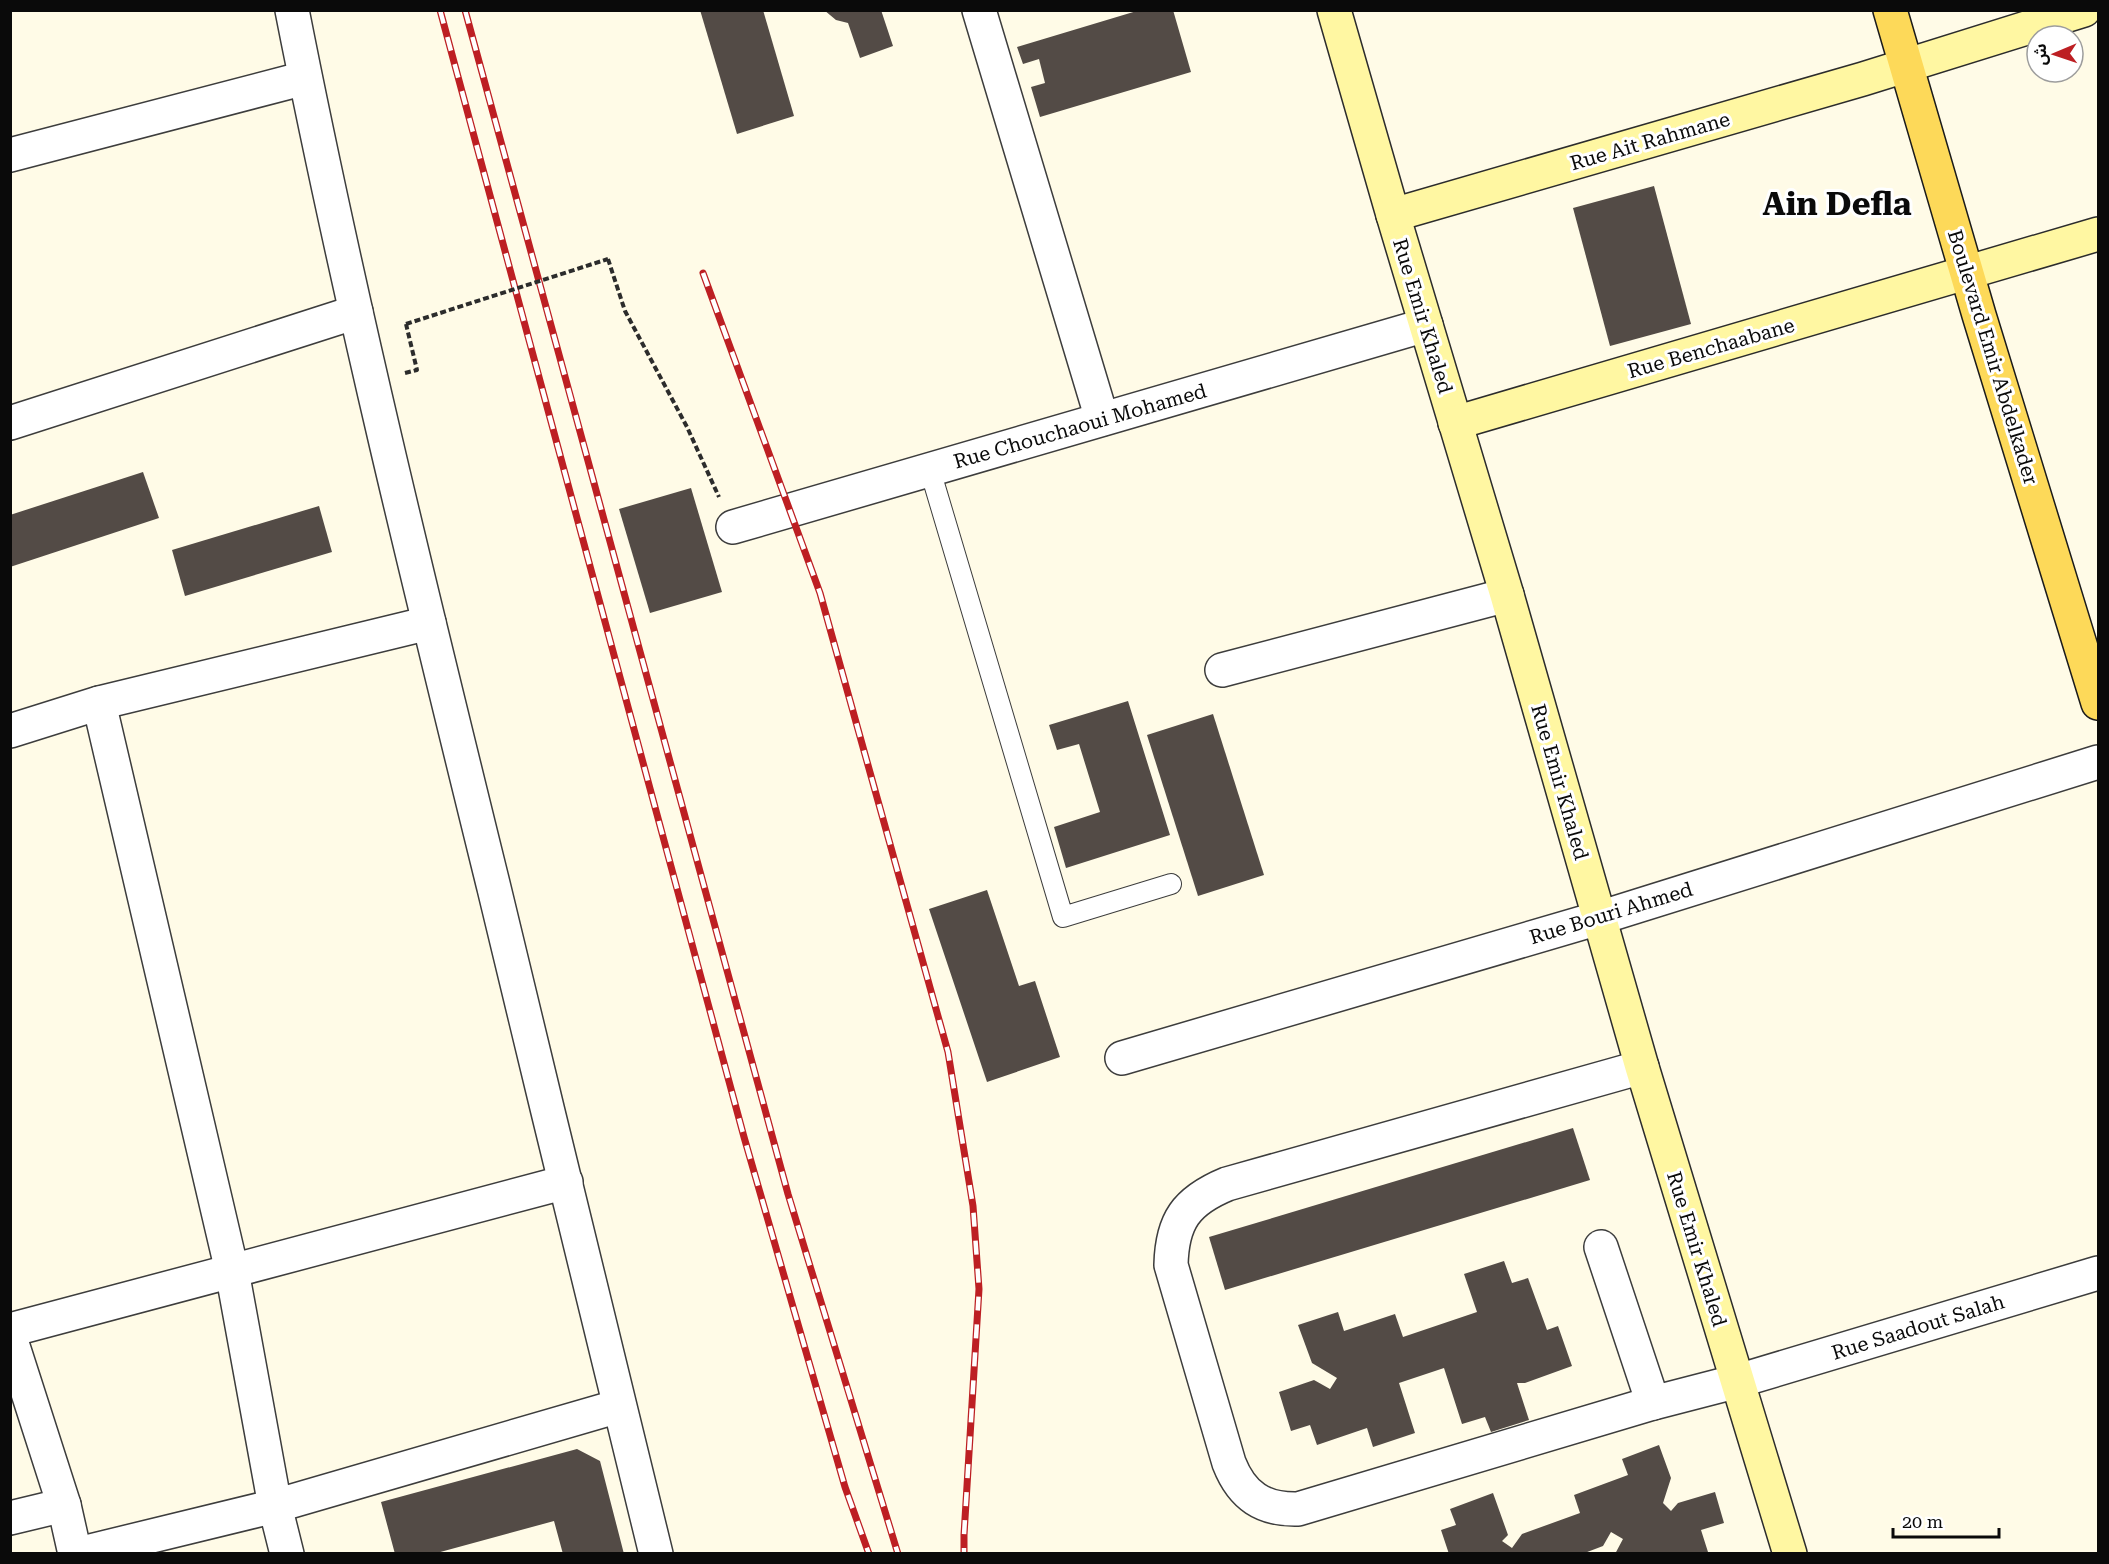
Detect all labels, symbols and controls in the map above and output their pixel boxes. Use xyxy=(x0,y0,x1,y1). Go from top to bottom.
north arrow xyxy=(2025,24,2085,84)
text: ش xyxy=(2031,43,2050,66)
street label: Rue Ait Rahmane xyxy=(1567,107,1733,175)
district label: Ain Defla xyxy=(1762,185,1912,223)
street label: Boulevard Emir Abdelkader xyxy=(1943,227,2043,487)
street label: Rue Emir Khaled xyxy=(1388,235,1458,397)
street label: Rue Benchaabane xyxy=(1625,313,1797,383)
street label: Rue Chouchaoui Mohamed xyxy=(951,378,1209,474)
street label: Rue Emir Khaled xyxy=(1526,701,1594,863)
street label: Rue Bouri Ahmed xyxy=(1527,877,1696,949)
street label: Rue Emir Khaled xyxy=(1662,1168,1732,1330)
street label: Rue Saadout Salah xyxy=(1829,1289,2007,1365)
scale bar xyxy=(1893,1501,2000,1539)
text: 20 m xyxy=(1902,1511,1943,1532)

